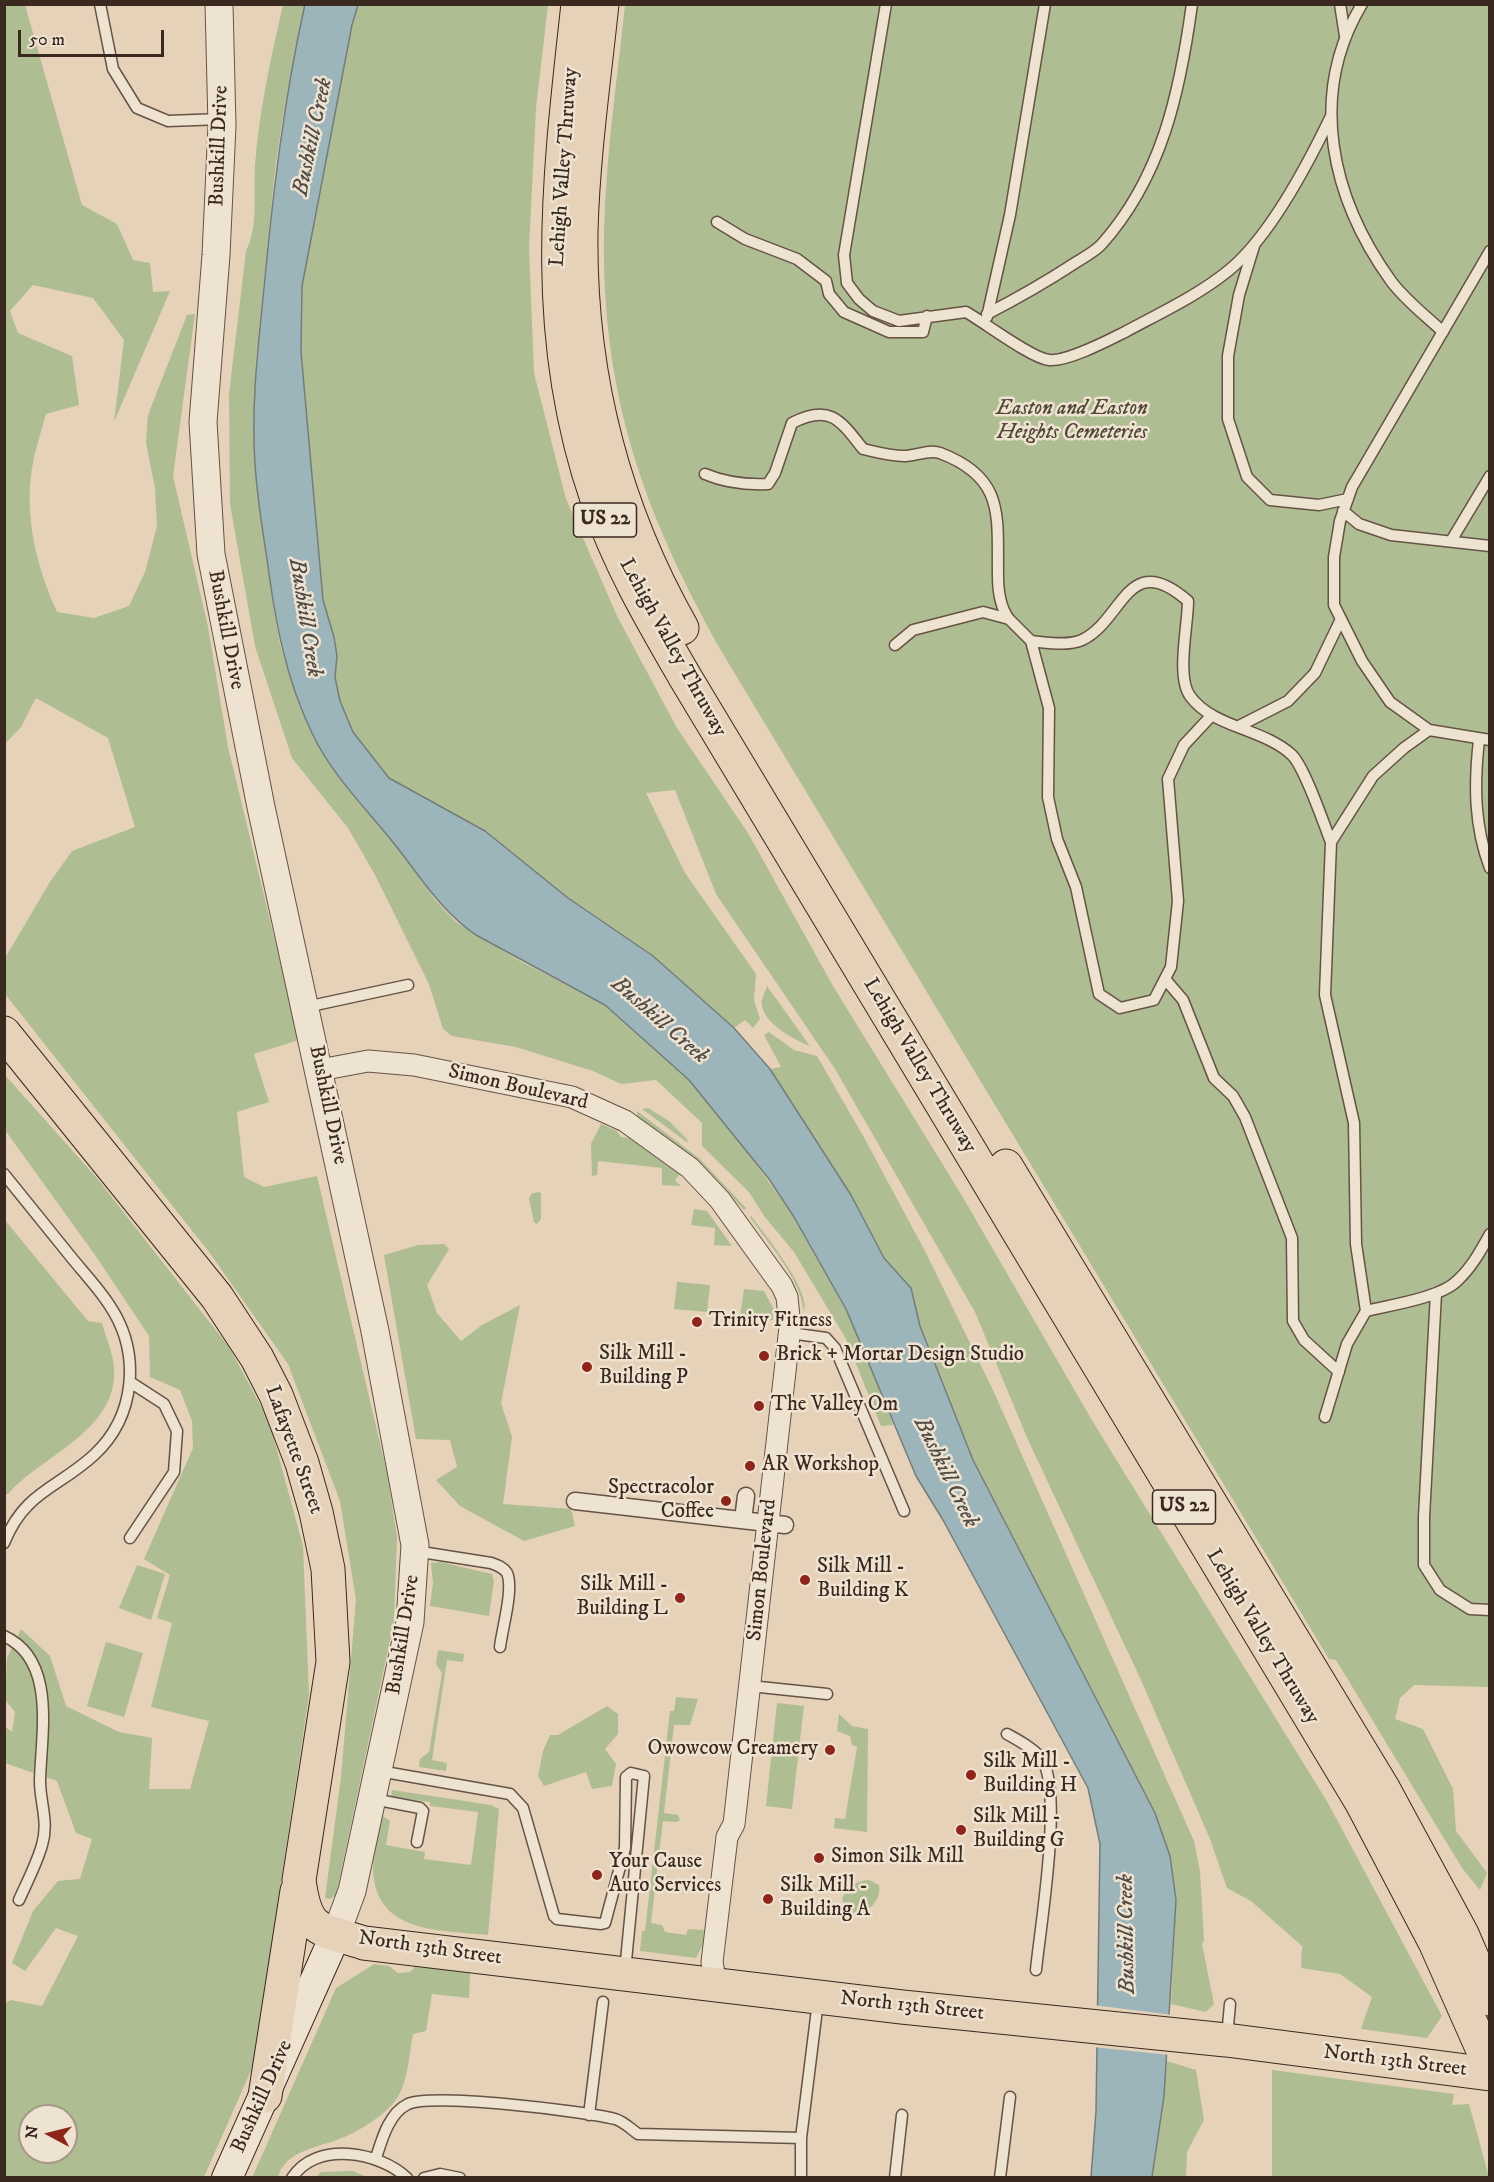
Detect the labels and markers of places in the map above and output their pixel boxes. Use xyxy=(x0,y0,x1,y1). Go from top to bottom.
place label: Trinity Fitness xyxy=(709,1309,832,1335)
marker: Trinity Fitness xyxy=(690,1315,704,1329)
place label: Silk Mill - Building P xyxy=(599,1342,688,1392)
place label: Brick + Mortar Design Studio xyxy=(776,1343,1024,1369)
marker: Brick + Mortar Design Studio xyxy=(757,1349,771,1363)
marker: Silk Mill - Building P xyxy=(580,1360,594,1374)
place label: The Valley Om xyxy=(771,1393,898,1419)
marker: The Valley Om xyxy=(752,1399,766,1413)
place label: AR Workshop xyxy=(762,1453,879,1479)
marker: AR Workshop xyxy=(743,1459,757,1473)
place label: Spectracolor Coffee xyxy=(608,1476,714,1526)
marker: Spectracolor Coffee xyxy=(719,1494,733,1508)
place label: Silk Mill - Building K xyxy=(817,1555,908,1605)
place label: Silk Mill - Building L xyxy=(576,1573,668,1623)
marker: Silk Mill - Building K xyxy=(798,1573,812,1587)
marker: Silk Mill - Building L xyxy=(673,1591,687,1605)
place label: Owowcow Creamery xyxy=(648,1737,818,1763)
marker: Owowcow Creamery xyxy=(823,1743,837,1757)
place label: Silk Mill - Building H xyxy=(983,1750,1077,1800)
marker: Silk Mill - Building H xyxy=(964,1768,978,1782)
place label: Silk Mill - Building G xyxy=(973,1805,1064,1855)
marker: Silk Mill - Building G xyxy=(954,1823,968,1837)
place label: Simon Silk Mill xyxy=(831,1845,964,1871)
place label: Your Cause Auto Services xyxy=(609,1850,721,1900)
marker: Simon Silk Mill xyxy=(812,1851,826,1865)
marker: Your Cause Auto Services xyxy=(590,1868,604,1882)
place label: Silk Mill - Building A xyxy=(780,1874,870,1924)
marker: Silk Mill - Building A xyxy=(761,1892,775,1906)

